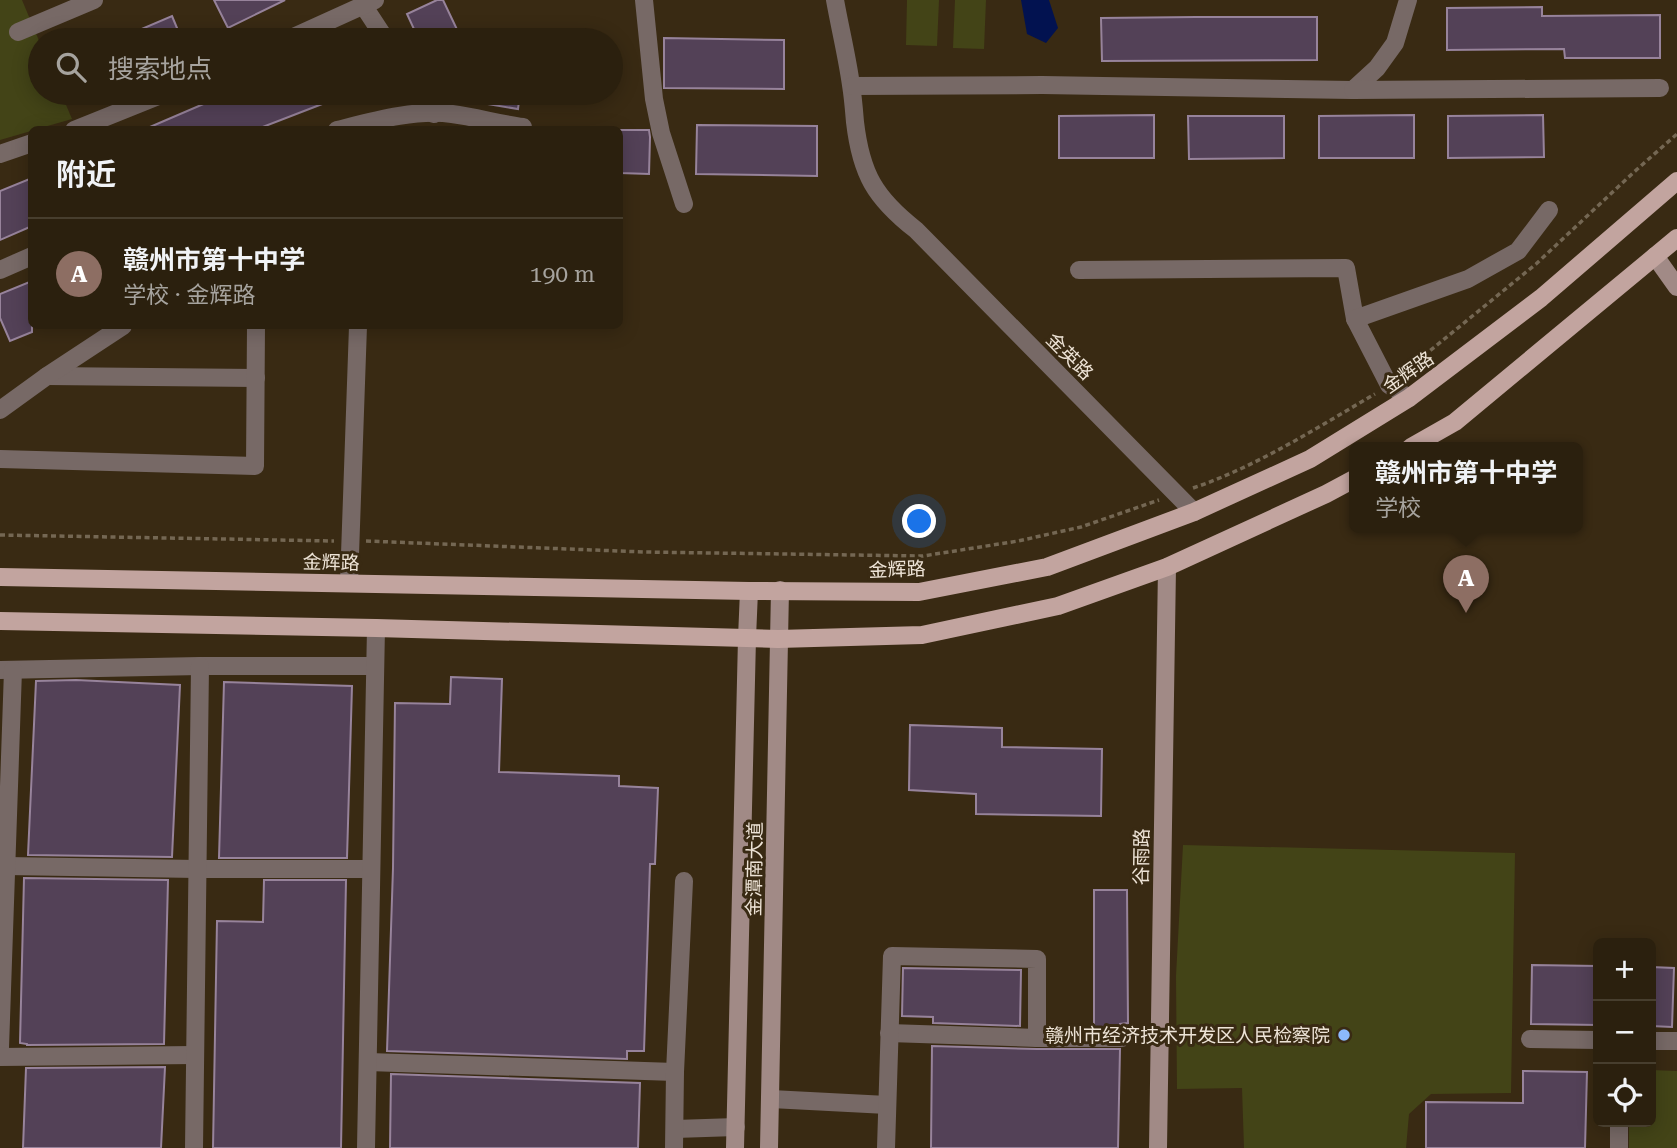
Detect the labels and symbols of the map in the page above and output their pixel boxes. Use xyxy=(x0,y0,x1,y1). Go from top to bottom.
street label: 金英路 xyxy=(1041,328,1098,385)
street label: 金辉路 xyxy=(1378,347,1438,398)
your location xyxy=(902,504,936,538)
street label: 金辉路 xyxy=(302,551,360,574)
pin: A xyxy=(1443,555,1489,613)
street label: 金辉路 xyxy=(868,557,926,582)
street label: 金潭南大道 xyxy=(742,821,767,917)
street label: 谷雨路 xyxy=(1130,828,1153,886)
place label: 赣州市经济技术开发区人民检察院 xyxy=(1045,1024,1330,1047)
marker: 赣州市经济技术开发区人民检察院 xyxy=(1336,1027,1352,1043)

